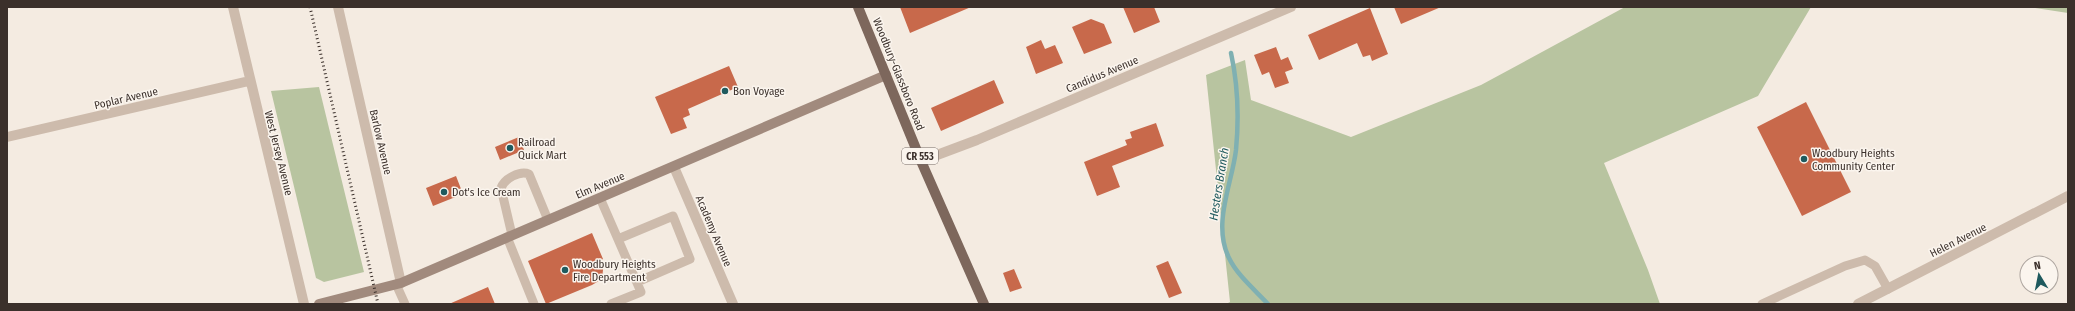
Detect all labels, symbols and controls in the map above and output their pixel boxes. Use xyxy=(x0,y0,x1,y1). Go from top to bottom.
street label: Woodbury-Glassboro Road xyxy=(870,16,927,132)
street label: Candidus Avenue xyxy=(1064,53,1140,96)
street label: Poplar Avenue xyxy=(93,85,159,112)
place label: Bon Voyage xyxy=(733,85,785,98)
marker: Bon Voyage xyxy=(720,86,730,96)
street label: Barlow Avenue xyxy=(367,108,394,176)
street label: West Jersey Avenue xyxy=(262,109,295,197)
place label: Railroad Quick Mart xyxy=(518,136,567,162)
marker: Railroad Quick Mart xyxy=(505,143,515,153)
water label: Hesters Branch xyxy=(1206,147,1232,221)
place label: Woodbury Heights Community Center xyxy=(1812,147,1895,173)
road number: CR 553 xyxy=(902,148,938,164)
marker: Woodbury Heights Community Center xyxy=(1799,154,1809,164)
street label: Elm Avenue xyxy=(574,169,627,202)
place label: Dot's Ice Cream xyxy=(452,186,521,199)
marker: Dot's Ice Cream xyxy=(439,187,449,197)
street label: Academy Avenue xyxy=(693,194,734,269)
street label: Helen Avenue xyxy=(1928,221,1989,260)
north arrow xyxy=(2019,255,2059,295)
place label: Woodbury Heights Fire Department xyxy=(573,258,656,284)
text: N xyxy=(2033,259,2042,273)
marker: Woodbury Heights Fire Department xyxy=(560,265,570,275)

